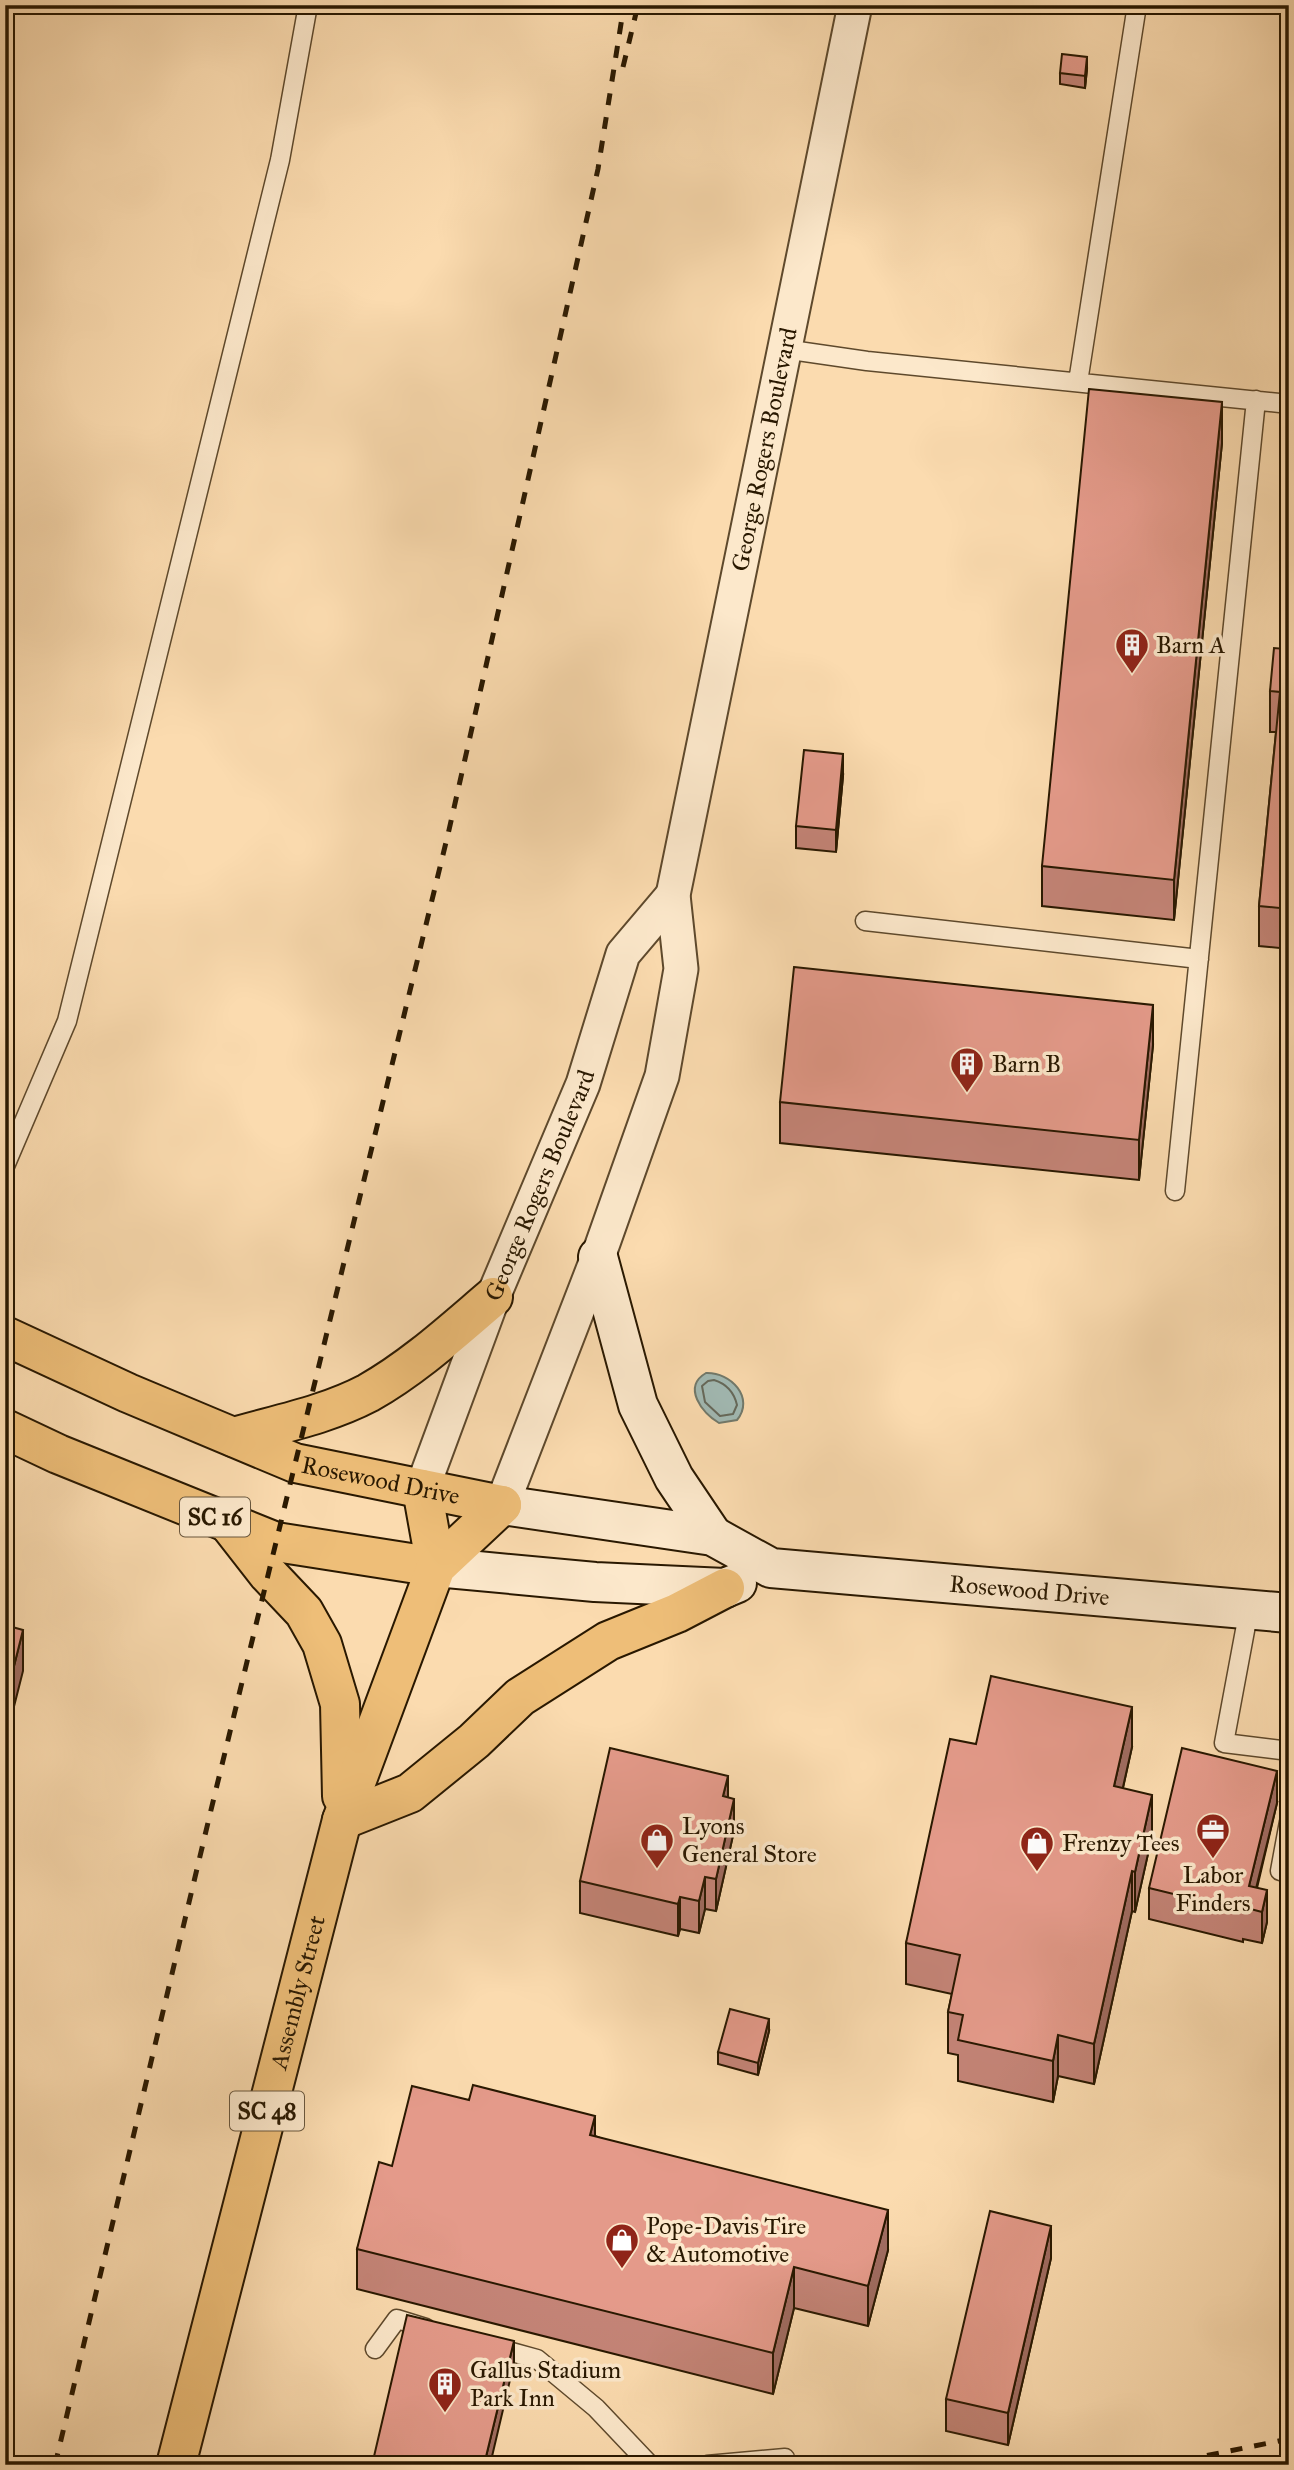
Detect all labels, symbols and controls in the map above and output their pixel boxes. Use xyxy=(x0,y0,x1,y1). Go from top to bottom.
street label: George Rogers Boulevard xyxy=(725,325,804,574)
building icon: Barn A xyxy=(1113,626,1151,675)
place label: Barn A xyxy=(1156,630,1225,660)
building icon: Barn B xyxy=(948,1045,986,1094)
place label: Barn B xyxy=(992,1049,1061,1079)
street label: George Rogers Boulevard xyxy=(478,1066,601,1305)
street label: Rosewood Drive xyxy=(299,1450,462,1511)
road number: SC 16 xyxy=(180,1498,250,1536)
street label: Rosewood Drive xyxy=(948,1569,1111,1612)
place label: Lyons General Store xyxy=(682,1811,817,1869)
office icon: Labor Finders xyxy=(1194,1811,1232,1860)
shop icon: Lyons General Store xyxy=(638,1821,676,1870)
shop icon: Frenzy Tees xyxy=(1018,1824,1056,1873)
place label: Frenzy Tees xyxy=(1062,1828,1180,1858)
place label: Labor Finders xyxy=(1175,1860,1251,1918)
street label: Assembly Street xyxy=(263,1912,332,2073)
road number: SC 48 xyxy=(230,2092,304,2130)
place label: Pope-Davis Tire & Automotive xyxy=(646,2211,806,2269)
shop icon: Pope-Davis Tire & Automotive xyxy=(603,2221,641,2270)
place label: Gallus Stadium Park Inn xyxy=(470,2355,621,2413)
building icon: Gallus Stadium Park Inn xyxy=(426,2365,464,2414)

